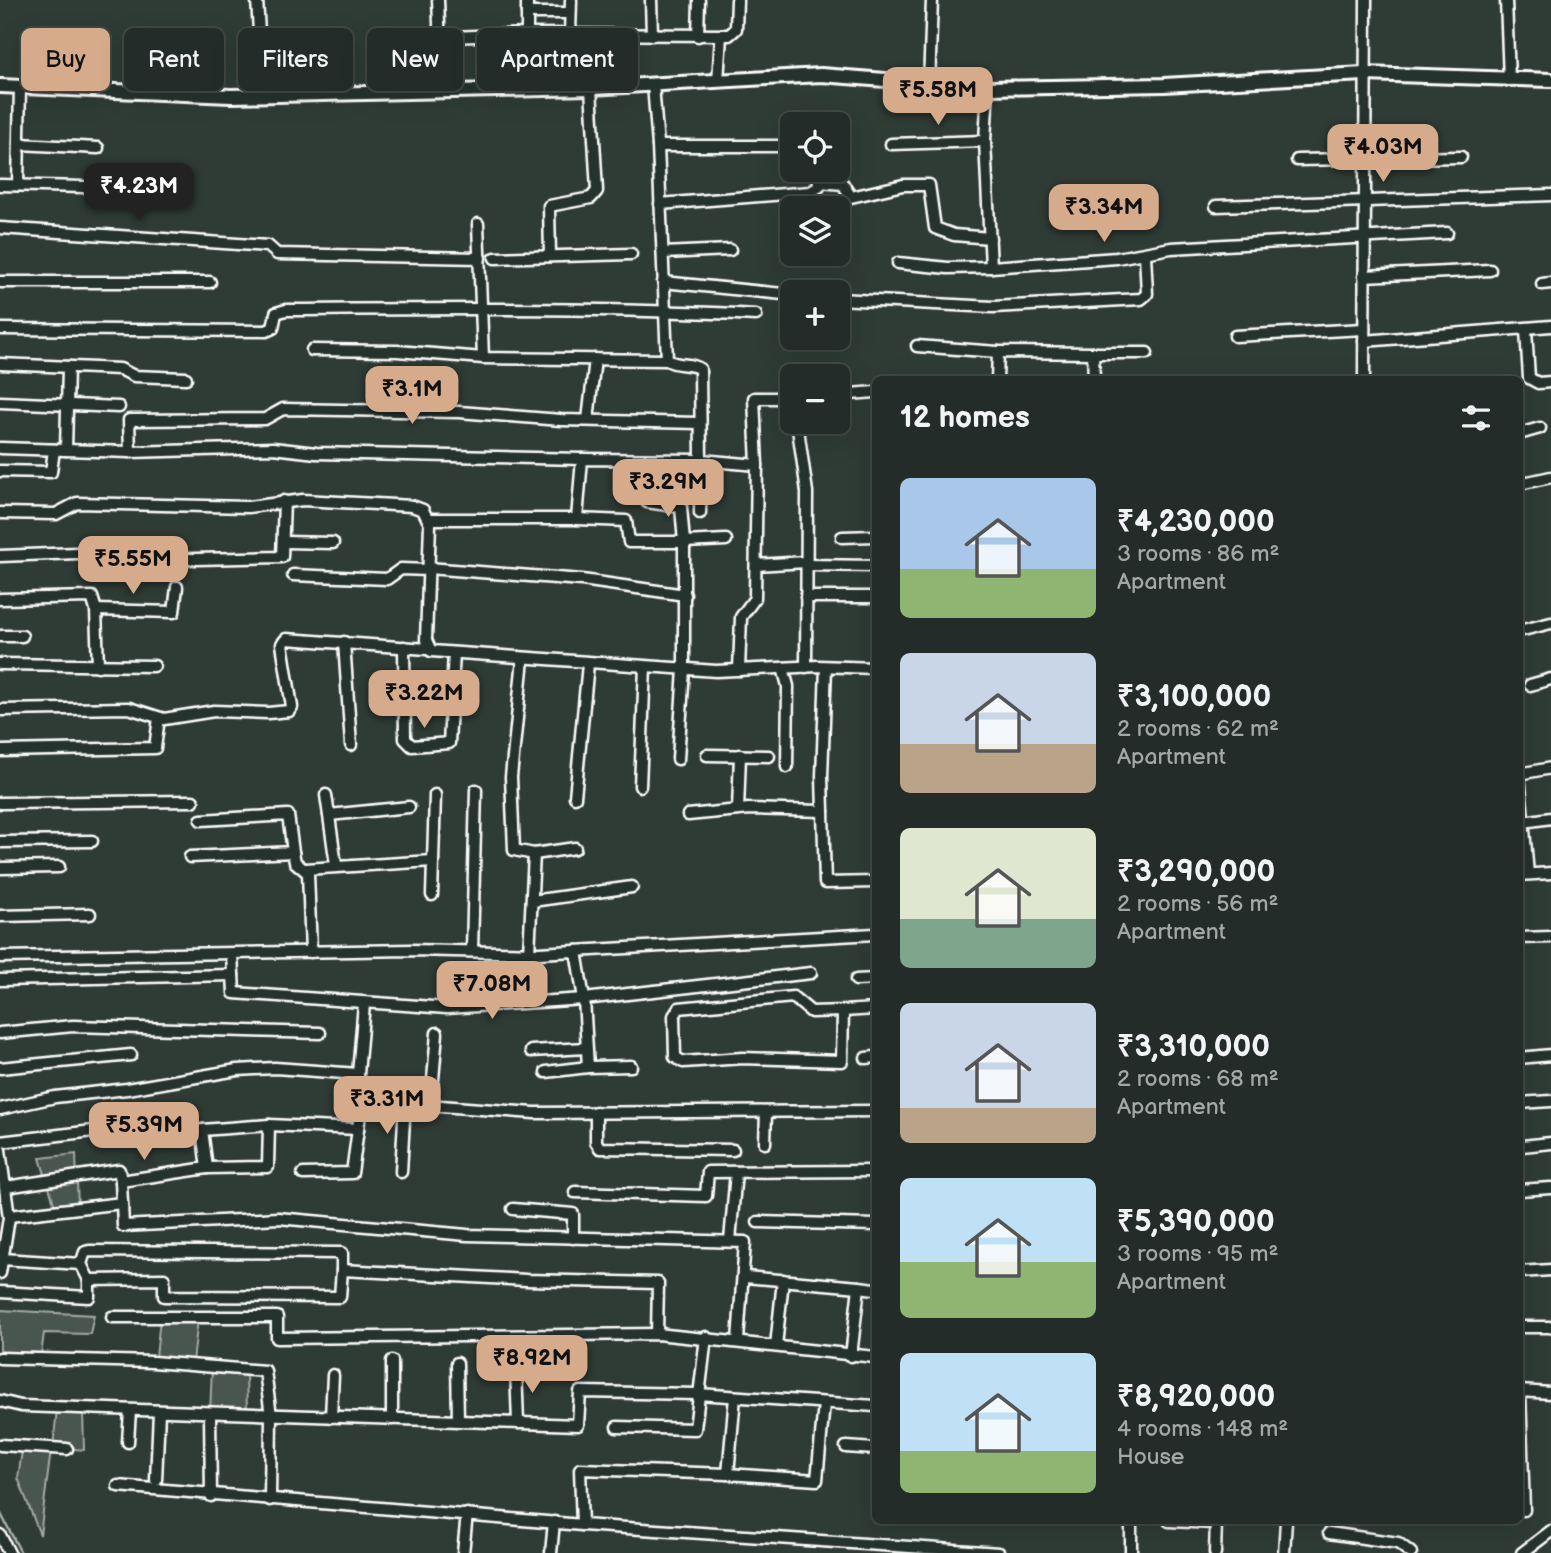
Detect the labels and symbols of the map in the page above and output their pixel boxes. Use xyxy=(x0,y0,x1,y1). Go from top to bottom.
pin: ₹5.58M xyxy=(881,68,995,127)
pin: ₹4.03M xyxy=(1326,124,1440,184)
pin: ₹4.23M xyxy=(82,164,196,223)
pin: ₹3.34M xyxy=(1047,184,1161,244)
pin: ₹3.1M xyxy=(363,366,461,426)
pin: ₹3.29M xyxy=(611,460,725,519)
pin: ₹5.55M xyxy=(76,536,190,596)
pin: ₹3.22M xyxy=(367,670,481,730)
pin: ₹7.08M xyxy=(435,962,549,1021)
pin: ₹3.31M xyxy=(330,1076,444,1136)
pin: ₹5.39M xyxy=(87,1102,201,1162)
pin: ₹8.92M xyxy=(475,1336,589,1395)

